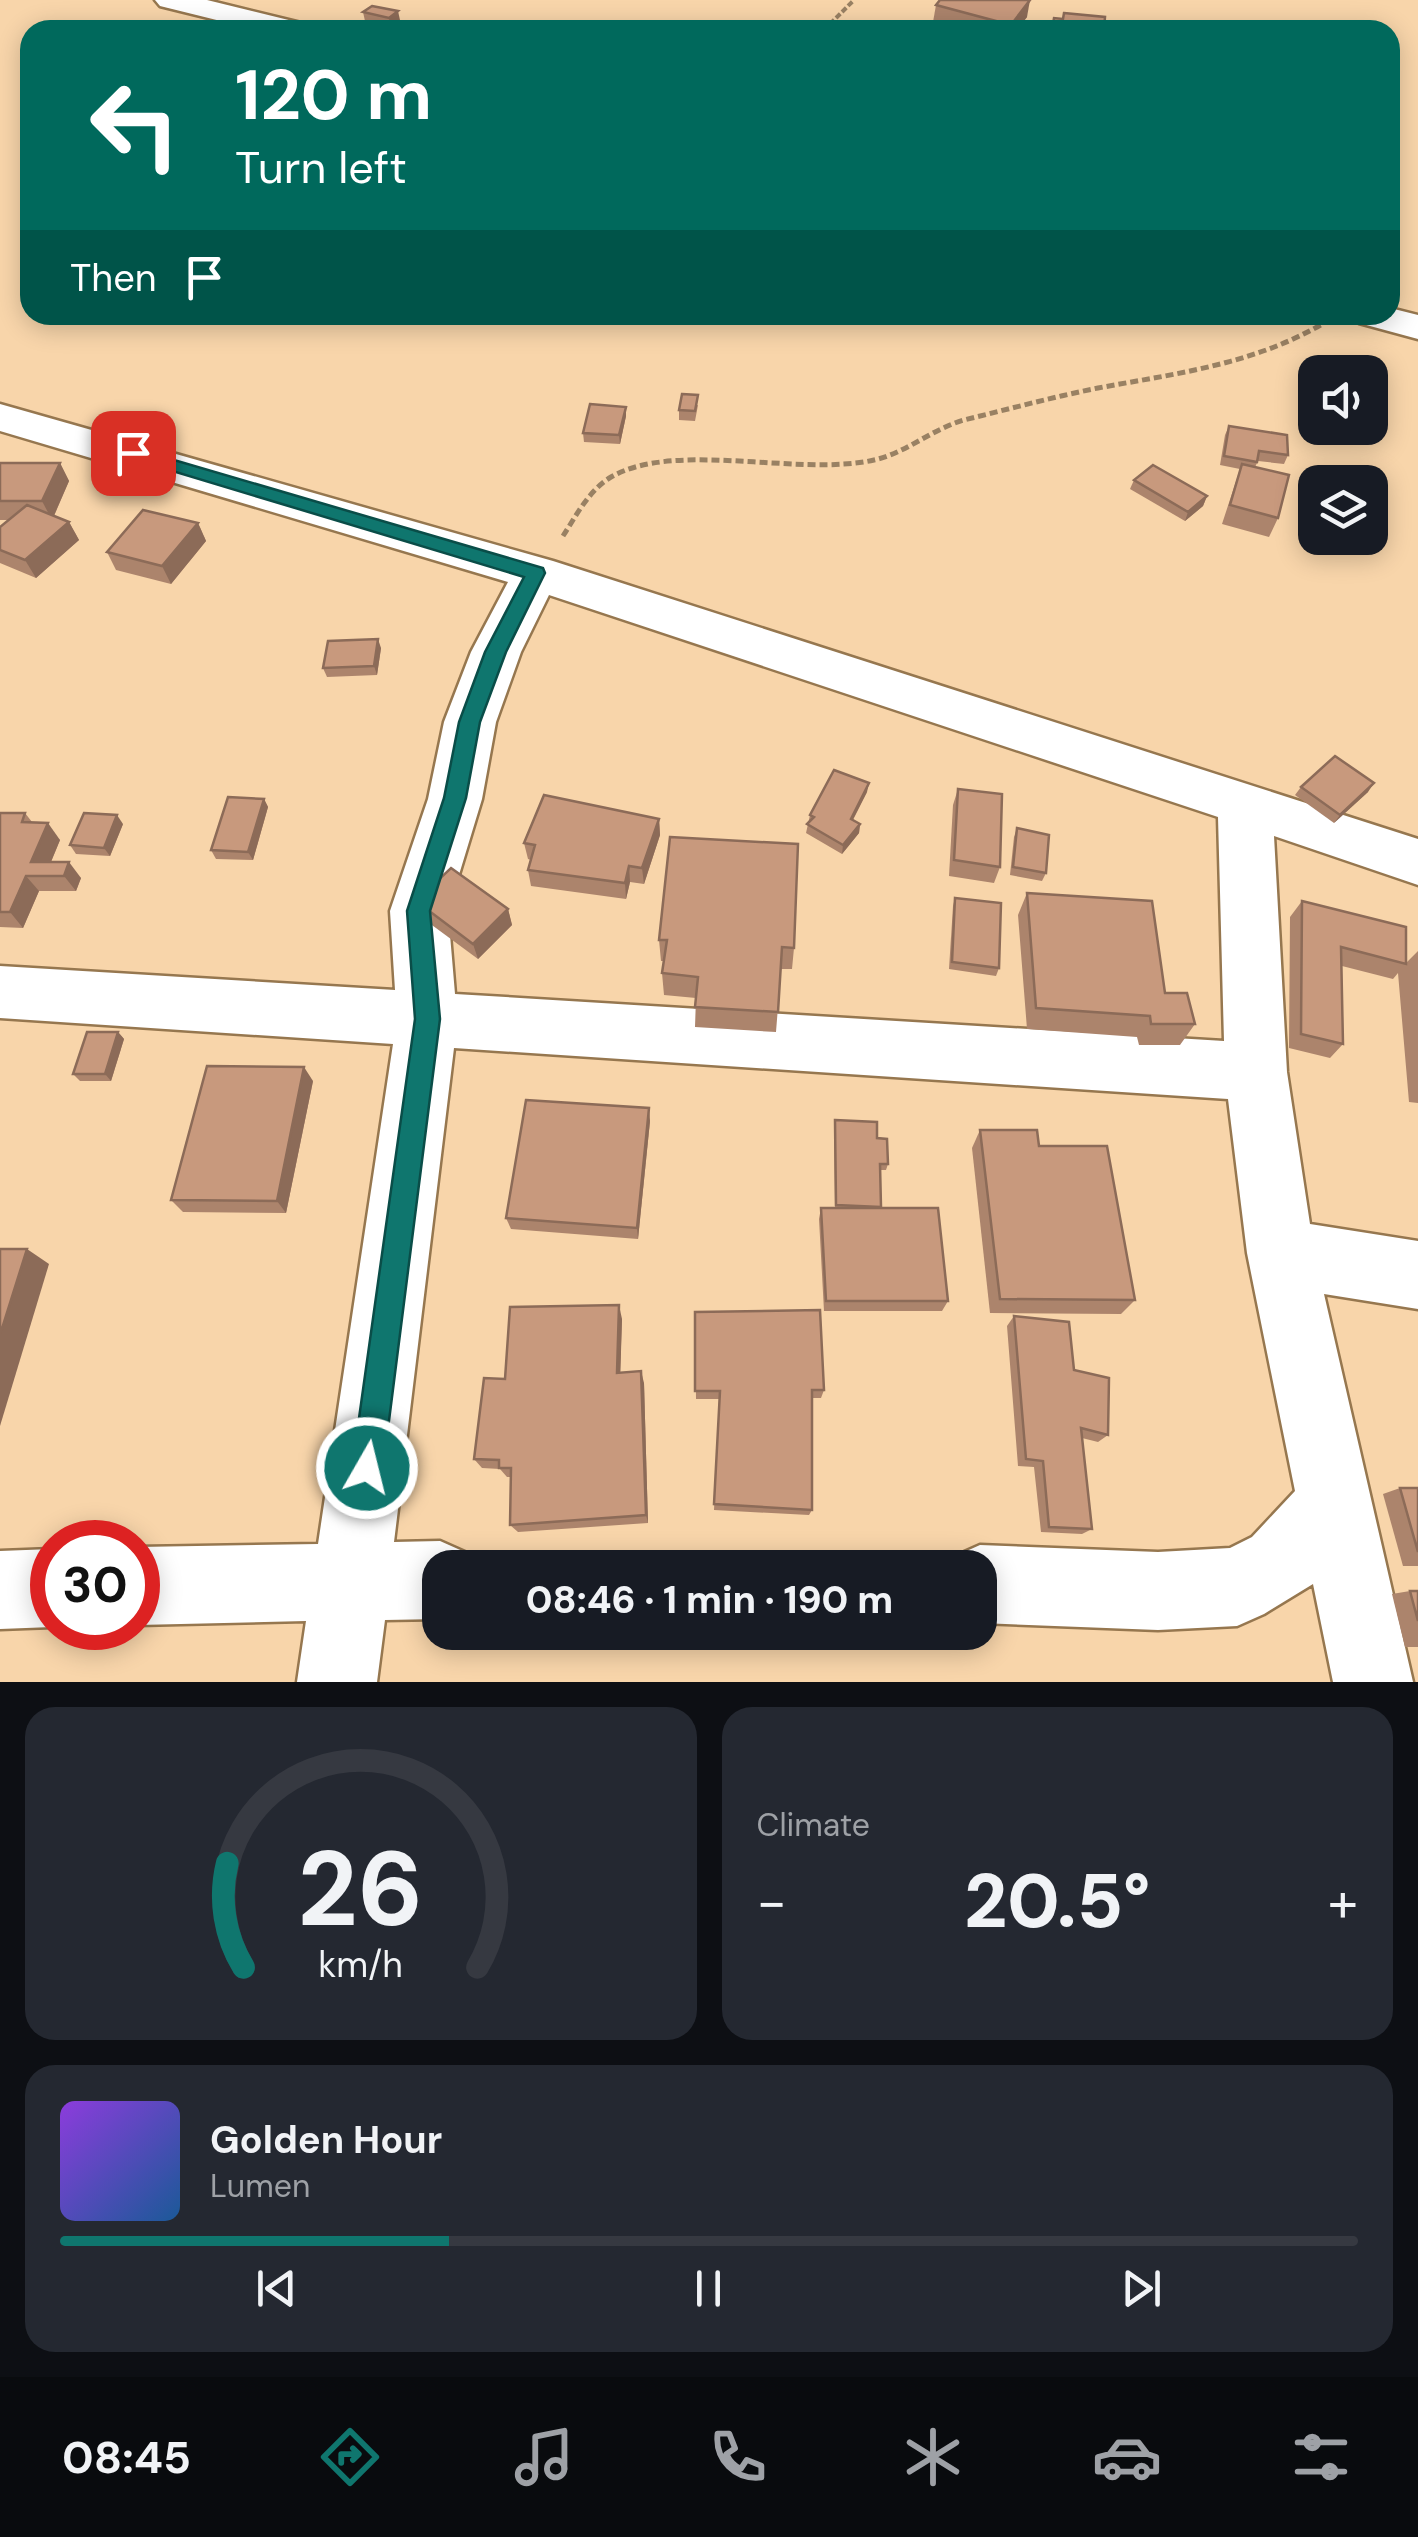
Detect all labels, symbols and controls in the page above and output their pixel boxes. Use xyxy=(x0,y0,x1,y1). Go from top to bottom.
text: 120 m xyxy=(235,50,432,141)
icon: left xyxy=(70,60,200,190)
text: Turn left xyxy=(235,138,407,197)
icon: arrive xyxy=(177,250,232,305)
text: Then xyxy=(70,253,157,303)
map controls xyxy=(1298,355,1388,555)
button: sound xyxy=(1298,355,1388,445)
pin xyxy=(91,411,176,496)
icon: arrive xyxy=(106,426,161,481)
button: layers xyxy=(1298,465,1388,555)
position arrow xyxy=(315,1416,419,1520)
speed limit sign: 30 xyxy=(30,1520,160,1650)
text: 08:46 · 1 min · 190 m xyxy=(526,1575,893,1625)
text: Climate xyxy=(757,1804,870,1846)
text: 26 xyxy=(298,1822,424,1957)
text: 20.5° xyxy=(964,1853,1150,1950)
text: − xyxy=(757,1866,787,1938)
text: + xyxy=(1328,1866,1358,1938)
text: km/h xyxy=(319,1942,403,1988)
text: Golden Hour xyxy=(210,2115,442,2165)
text: Lumen xyxy=(210,2165,310,2207)
icon: previous xyxy=(249,2261,304,2316)
icon: pause xyxy=(681,2261,736,2316)
icon: next xyxy=(1114,2261,1169,2316)
icon: directions xyxy=(315,2422,385,2492)
icon: music xyxy=(509,2422,579,2492)
icon: phone xyxy=(703,2422,773,2492)
icon: climate xyxy=(898,2422,968,2492)
icon: car xyxy=(1092,2422,1162,2492)
icon: filters xyxy=(1286,2422,1356,2492)
text: 08:45 xyxy=(62,2428,191,2487)

